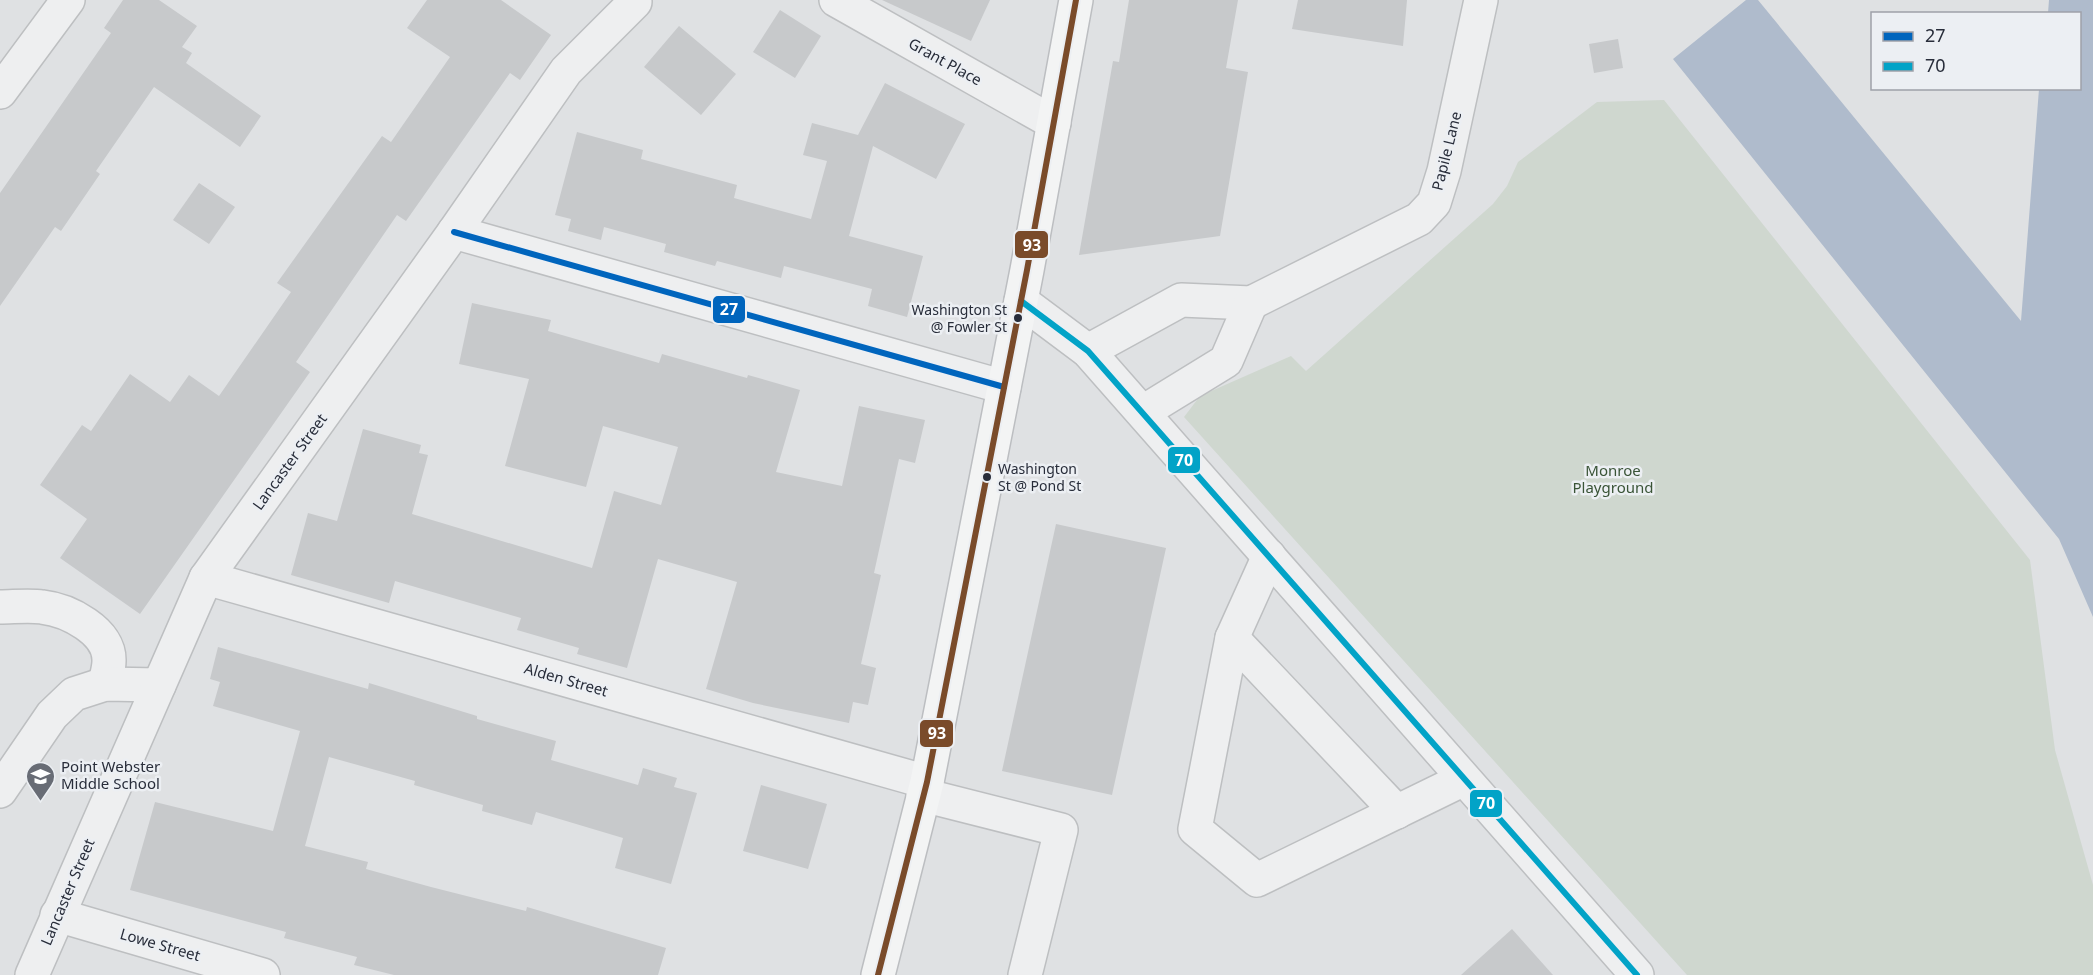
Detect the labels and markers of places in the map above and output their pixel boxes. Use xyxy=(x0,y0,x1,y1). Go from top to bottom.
place label: Washington St @ Fowler St xyxy=(912,300,1007,336)
marker: Washington St @ Fowler St xyxy=(1012,312,1024,324)
place label: Washington St @ Pond St xyxy=(998,459,1081,495)
marker: Washington St @ Pond St xyxy=(981,471,993,483)
place label: Point Webster Middle School xyxy=(61,756,160,793)
school or university icon: Point Webster Middle School xyxy=(24,760,56,802)

